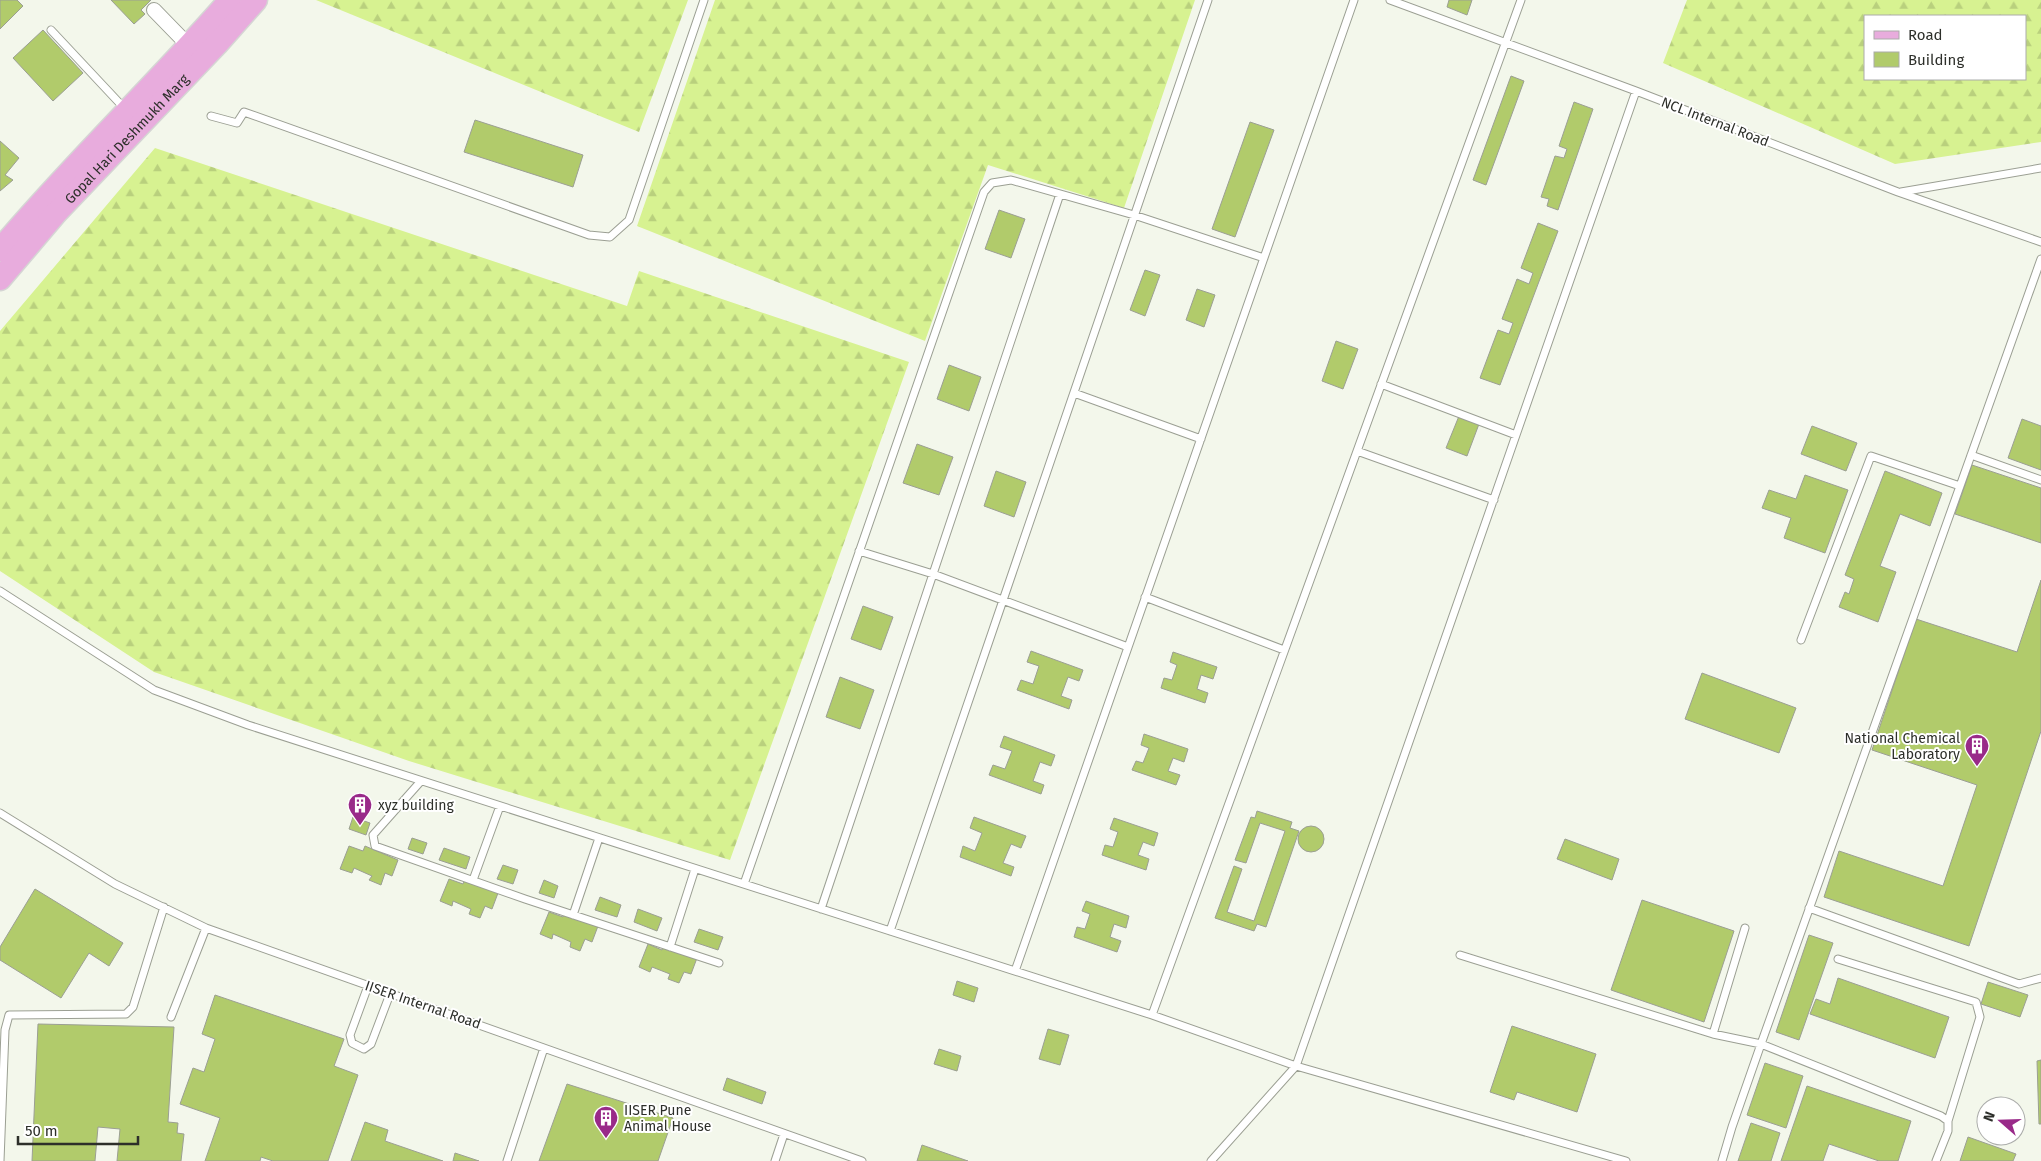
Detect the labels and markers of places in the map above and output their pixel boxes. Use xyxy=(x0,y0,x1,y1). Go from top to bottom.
place label: National Chemical Laboratory xyxy=(1845,730,1960,763)
building icon: National Chemical Laboratory xyxy=(1964,733,1990,767)
building icon: xyz building xyxy=(347,792,373,826)
place label: xyz building xyxy=(378,797,454,814)
place label: IISER Pune Animal House xyxy=(624,1102,711,1135)
building icon: IISER Pune Animal House xyxy=(593,1105,619,1139)

